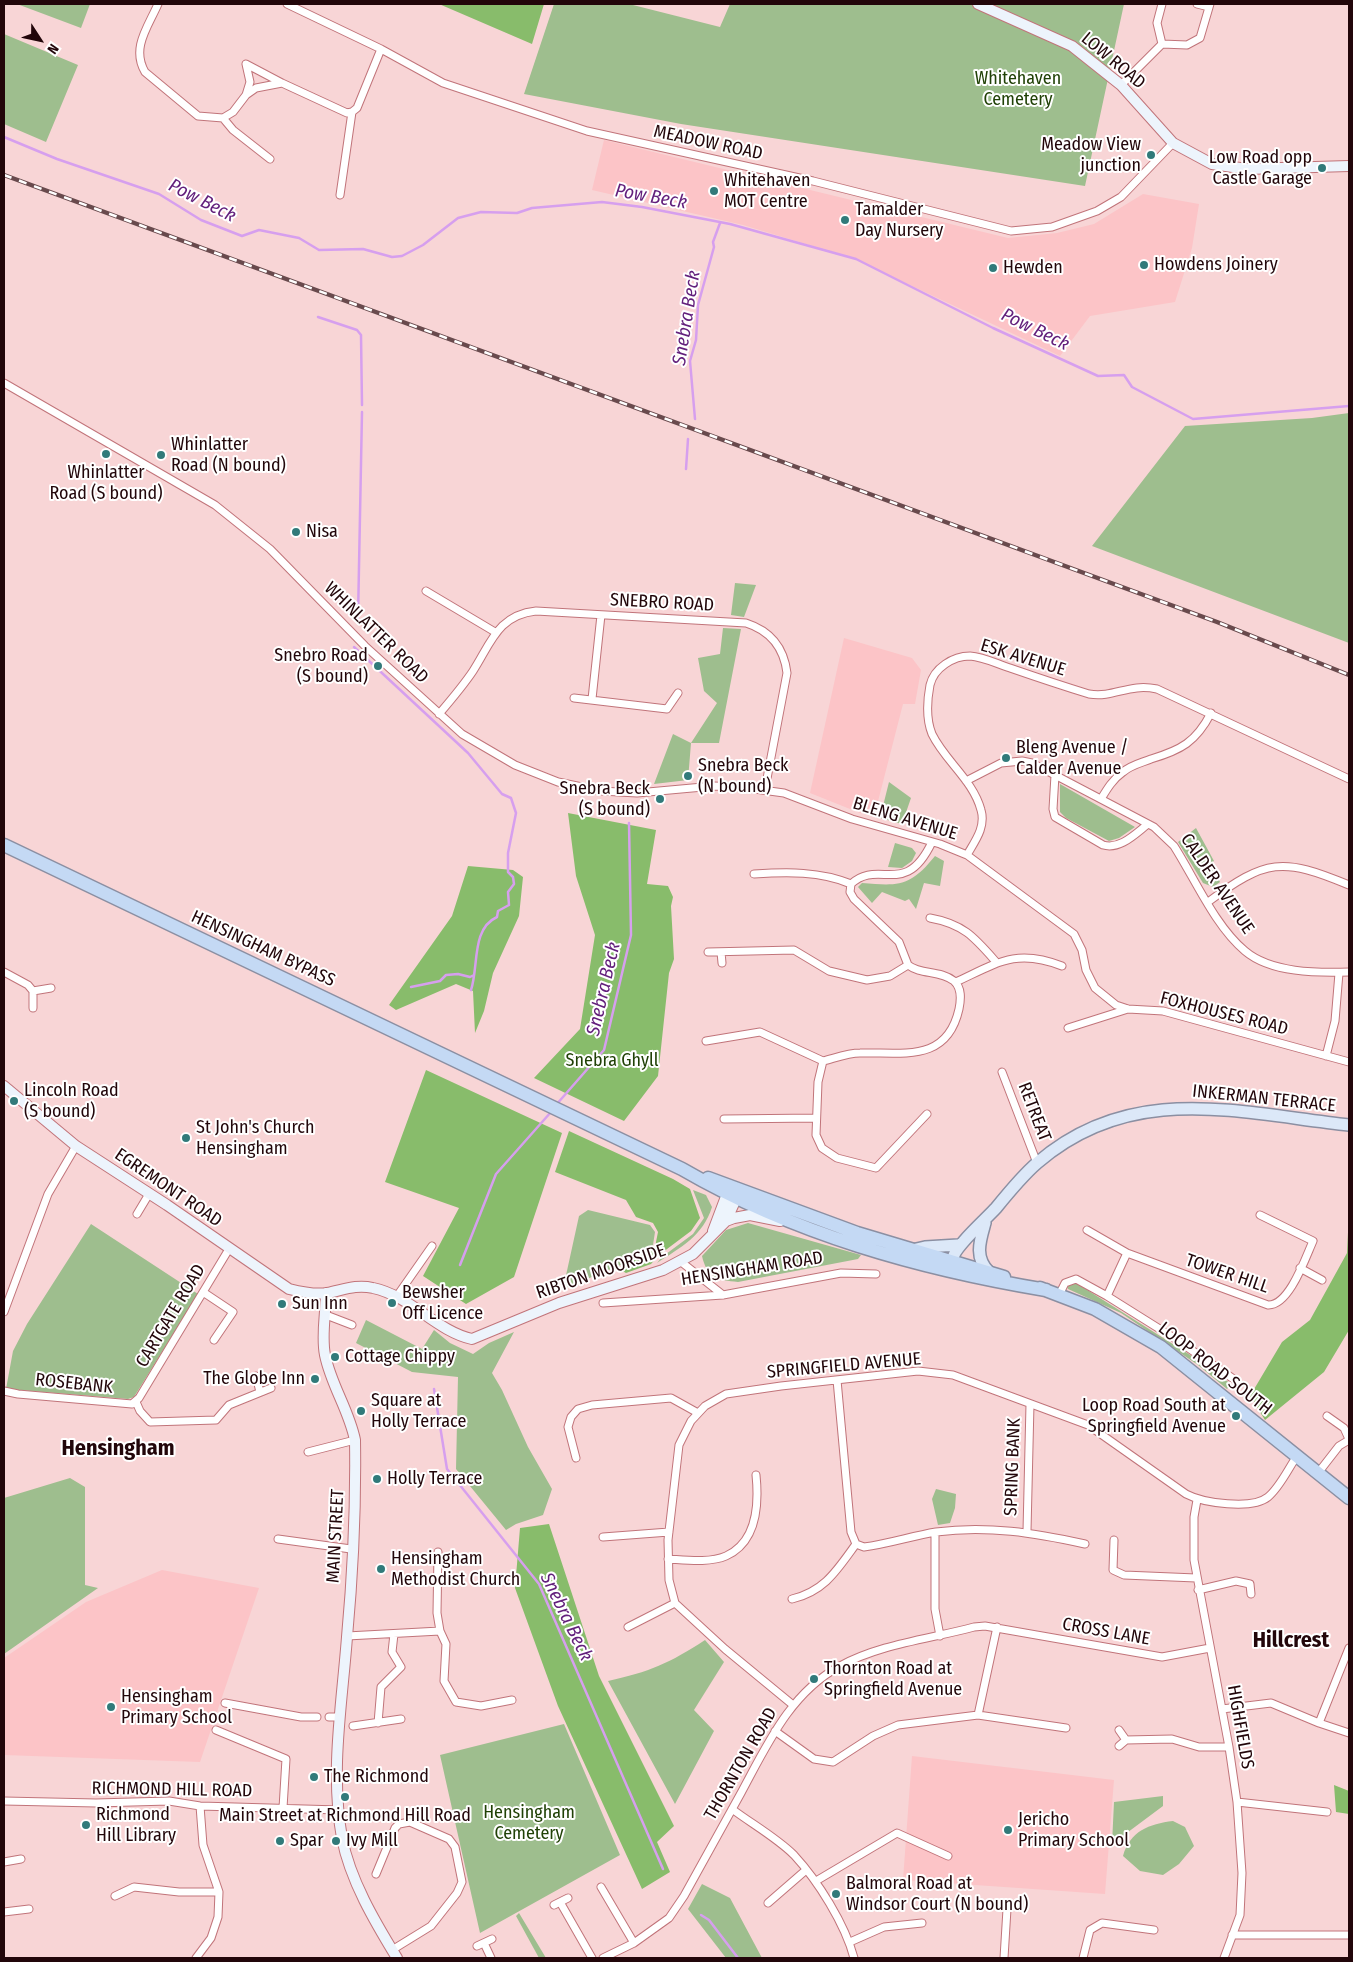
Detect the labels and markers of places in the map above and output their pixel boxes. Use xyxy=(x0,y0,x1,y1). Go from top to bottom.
place label: Meadow View junction xyxy=(1041,134,1141,176)
place label: Low Road opp Castle Garage xyxy=(1209,147,1312,190)
marker: Meadow View junction xyxy=(1145,149,1157,161)
marker: Low Road opp Castle Garage xyxy=(1316,162,1328,174)
place label: Whitehaven MOT Centre xyxy=(724,170,810,212)
marker: Whitehaven MOT Centre xyxy=(708,185,720,197)
place label: Tamalder Day Nursery xyxy=(855,199,943,242)
marker: Tamalder Day Nursery xyxy=(839,214,851,226)
place label: Howdens Joinery xyxy=(1154,254,1278,276)
place label: Hewden xyxy=(1003,257,1063,279)
marker: Howdens Joinery xyxy=(1138,259,1150,271)
marker: Hewden xyxy=(987,262,999,274)
place label: Whinlatter Road (N bound) xyxy=(171,434,286,476)
marker: Whinlatter Road (S bound) xyxy=(100,448,112,460)
marker: Whinlatter Road (N bound) xyxy=(155,449,167,461)
place label: Whinlatter Road (S bound) xyxy=(50,462,162,504)
place label: Nisa xyxy=(306,521,338,543)
marker: Nisa xyxy=(290,526,302,538)
place label: Snebro Road (S bound) xyxy=(274,645,368,688)
marker: Snebro Road (S bound) xyxy=(372,660,384,672)
place label: Bleng Avenue / Calder Avenue xyxy=(1016,737,1128,780)
marker: Bleng Avenue / Calder Avenue xyxy=(1000,752,1012,764)
place label: Snebra Beck (N bound) xyxy=(698,755,788,798)
marker: Snebra Beck (N bound) xyxy=(682,770,694,782)
place label: Snebra Beck (S bound) xyxy=(560,778,650,821)
marker: Snebra Beck (S bound) xyxy=(654,793,666,805)
place label: Lincoln Road (S bound) xyxy=(24,1080,119,1122)
marker: Lincoln Road (S bound) xyxy=(8,1095,20,1107)
place label: St John's Church Hensingham xyxy=(196,1117,314,1160)
marker: St John's Church Hensingham xyxy=(180,1132,192,1144)
place label: Bewsher Off Licence xyxy=(402,1282,483,1325)
place label: Sun Inn xyxy=(292,1293,348,1315)
marker: Bewsher Off Licence xyxy=(386,1297,398,1309)
marker: Sun Inn xyxy=(276,1298,288,1310)
place label: Cottage Chippy xyxy=(345,1346,455,1368)
marker: Cottage Chippy xyxy=(329,1351,341,1363)
place label: The Globe Inn xyxy=(203,1368,305,1390)
marker: The Globe Inn xyxy=(309,1373,321,1385)
place label: Square at Holly Terrace xyxy=(371,1390,466,1432)
place label: Loop Road South at Springfield Avenue xyxy=(1082,1395,1226,1438)
marker: Square at Holly Terrace xyxy=(355,1405,367,1417)
marker: Loop Road South at Springfield Avenue xyxy=(1230,1410,1242,1422)
place label: Holly Terrace xyxy=(387,1468,482,1490)
marker: Holly Terrace xyxy=(371,1473,383,1485)
place label: Hensingham Methodist Church xyxy=(391,1548,520,1590)
marker: Hensingham Methodist Church xyxy=(375,1563,387,1575)
place label: Thornton Road at Springfield Avenue xyxy=(824,1658,962,1700)
marker: Thornton Road at Springfield Avenue xyxy=(808,1673,820,1685)
place label: Hensingham Primary School xyxy=(121,1686,232,1728)
marker: Hensingham Primary School xyxy=(105,1701,117,1713)
place label: The Richmond xyxy=(324,1766,429,1788)
marker: The Richmond xyxy=(308,1771,320,1783)
marker: Main Street at Richmond Hill Road xyxy=(339,1791,351,1803)
place label: Richmond Hill Library xyxy=(96,1804,176,1846)
place label: Main Street at Richmond Hill Road xyxy=(219,1805,471,1827)
place label: Jericho Primary School xyxy=(1018,1809,1129,1852)
marker: Richmond Hill Library xyxy=(80,1819,92,1831)
marker: Jericho Primary School xyxy=(1002,1824,1014,1836)
place label: Spar xyxy=(290,1830,323,1852)
place label: Ivy Mill xyxy=(346,1830,398,1852)
marker: Spar xyxy=(274,1835,286,1847)
marker: Ivy Mill xyxy=(330,1835,342,1847)
place label: Balmoral Road at Windsor Court (N bound) xyxy=(846,1873,1028,1916)
marker: Balmoral Road at Windsor Court (N bound) xyxy=(830,1888,842,1900)

